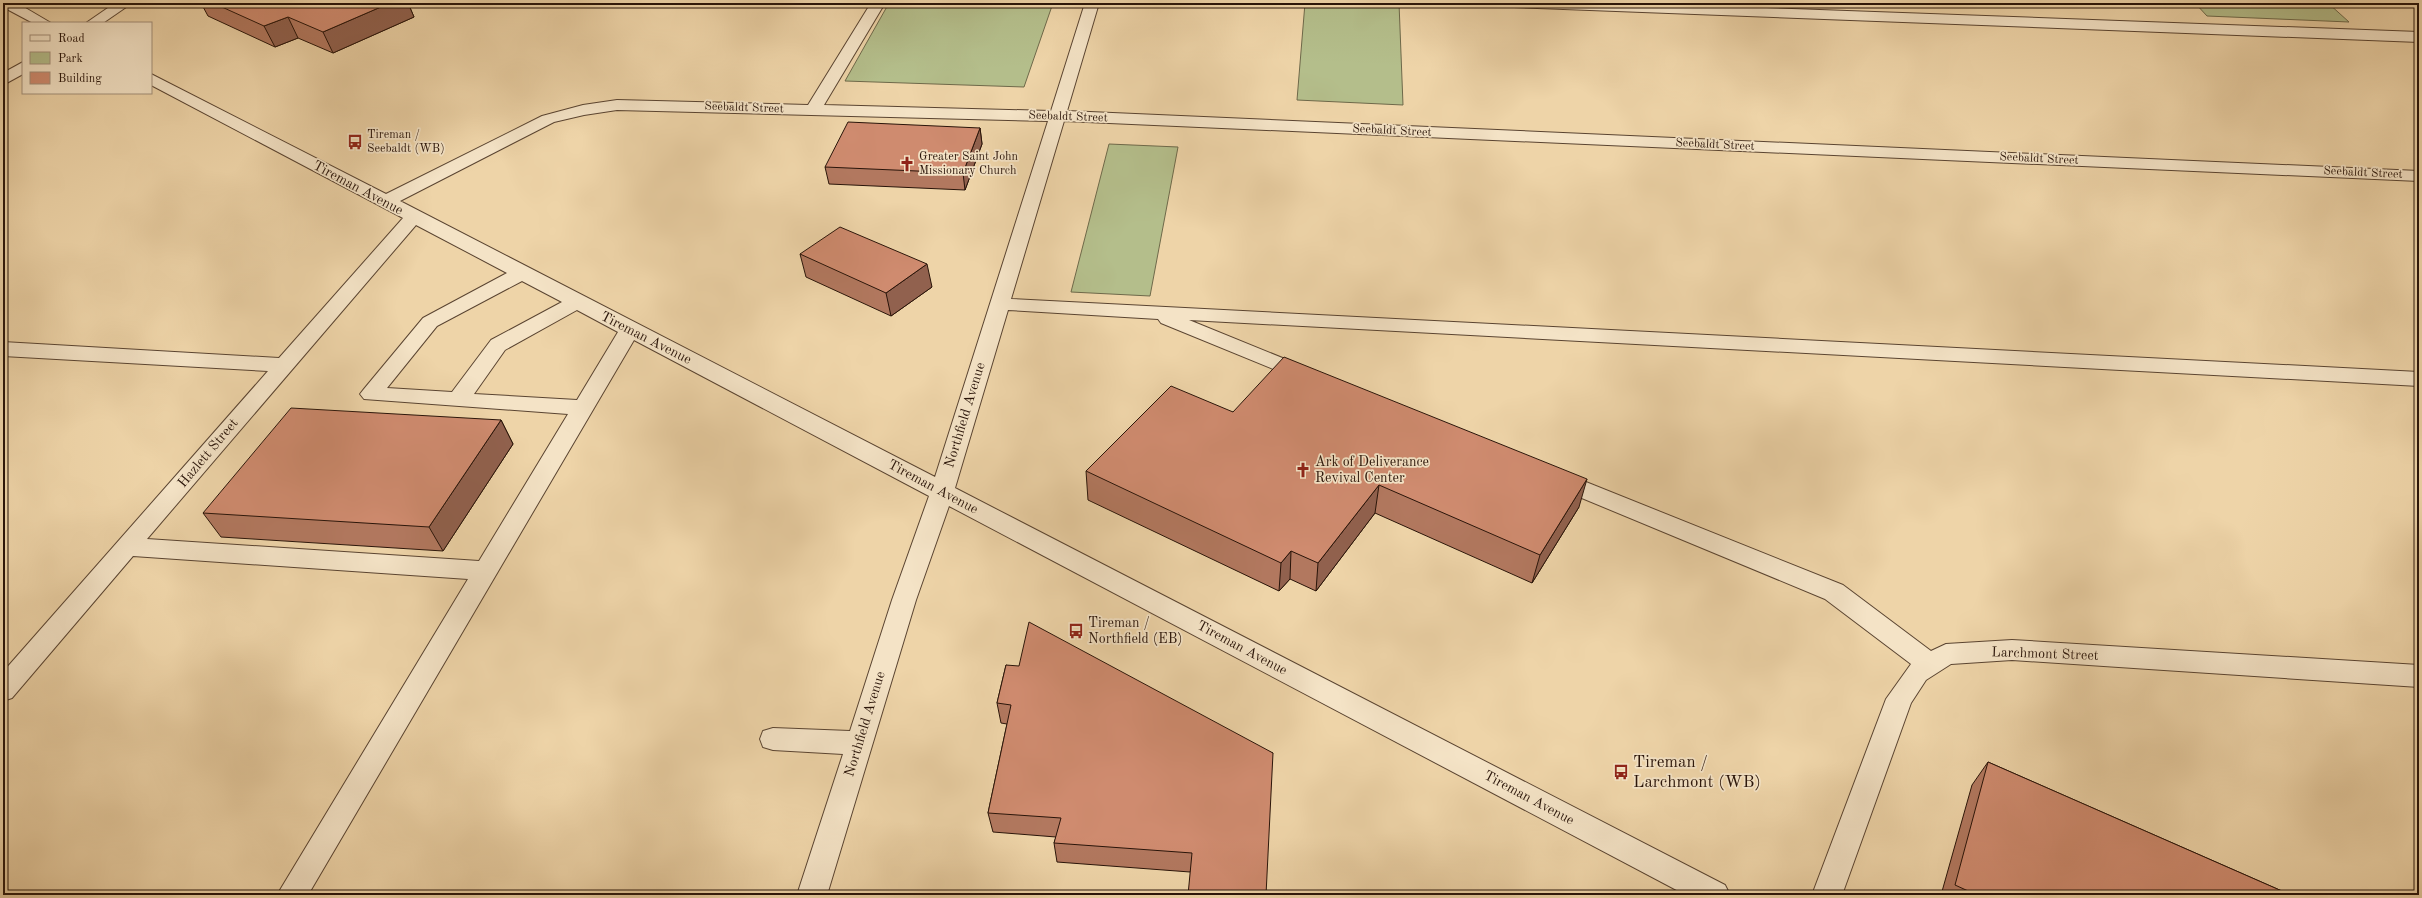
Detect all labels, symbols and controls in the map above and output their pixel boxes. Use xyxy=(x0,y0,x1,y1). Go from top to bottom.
legend xyxy=(22,22,152,94)
text: Road xyxy=(58,33,85,45)
text: Park xyxy=(58,53,83,65)
text: Building xyxy=(58,73,102,85)
street label: Seebaldt Street xyxy=(704,101,784,115)
street label: Seebaldt Street xyxy=(1028,110,1108,124)
street label: Seebaldt Street xyxy=(1352,123,1432,139)
place label: Tireman / Seebaldt (WB) xyxy=(367,129,445,155)
bus stop icon: Tireman / Seebaldt (WB) xyxy=(346,133,364,151)
street label: Seebaldt Street xyxy=(1675,137,1755,153)
place label: Greater Saint John Missionary Church xyxy=(919,151,1019,177)
street label: Seebaldt Street xyxy=(1999,151,2079,167)
church icon: Greater Saint John Missionary Church xyxy=(898,155,916,173)
street label: Tireman Avenue xyxy=(311,158,405,218)
street label: Seebaldt Street xyxy=(2323,165,2403,181)
street label: Tireman Avenue xyxy=(598,309,694,367)
street label: Northfield Avenue xyxy=(942,361,988,469)
street label: Hazlett Street xyxy=(175,416,241,490)
place label: Ark of Deliverance Revival Center xyxy=(1315,455,1429,485)
street label: Tireman Avenue xyxy=(886,457,980,517)
church icon: Ark of Deliverance Revival Center xyxy=(1294,461,1312,479)
place label: Tireman / Northfield (EB) xyxy=(1088,616,1183,646)
street label: Tireman Avenue xyxy=(1195,618,1289,678)
bus stop icon: Tireman / Northfield (EB) xyxy=(1067,622,1085,640)
street label: Larchmont Street xyxy=(1991,645,2099,663)
street label: Northfield Avenue xyxy=(842,670,888,778)
place label: Tireman / Larchmont (WB) xyxy=(1633,754,1761,791)
bus stop icon: Tireman / Larchmont (WB) xyxy=(1612,763,1630,781)
street label: Tireman Avenue xyxy=(1482,768,1576,828)

